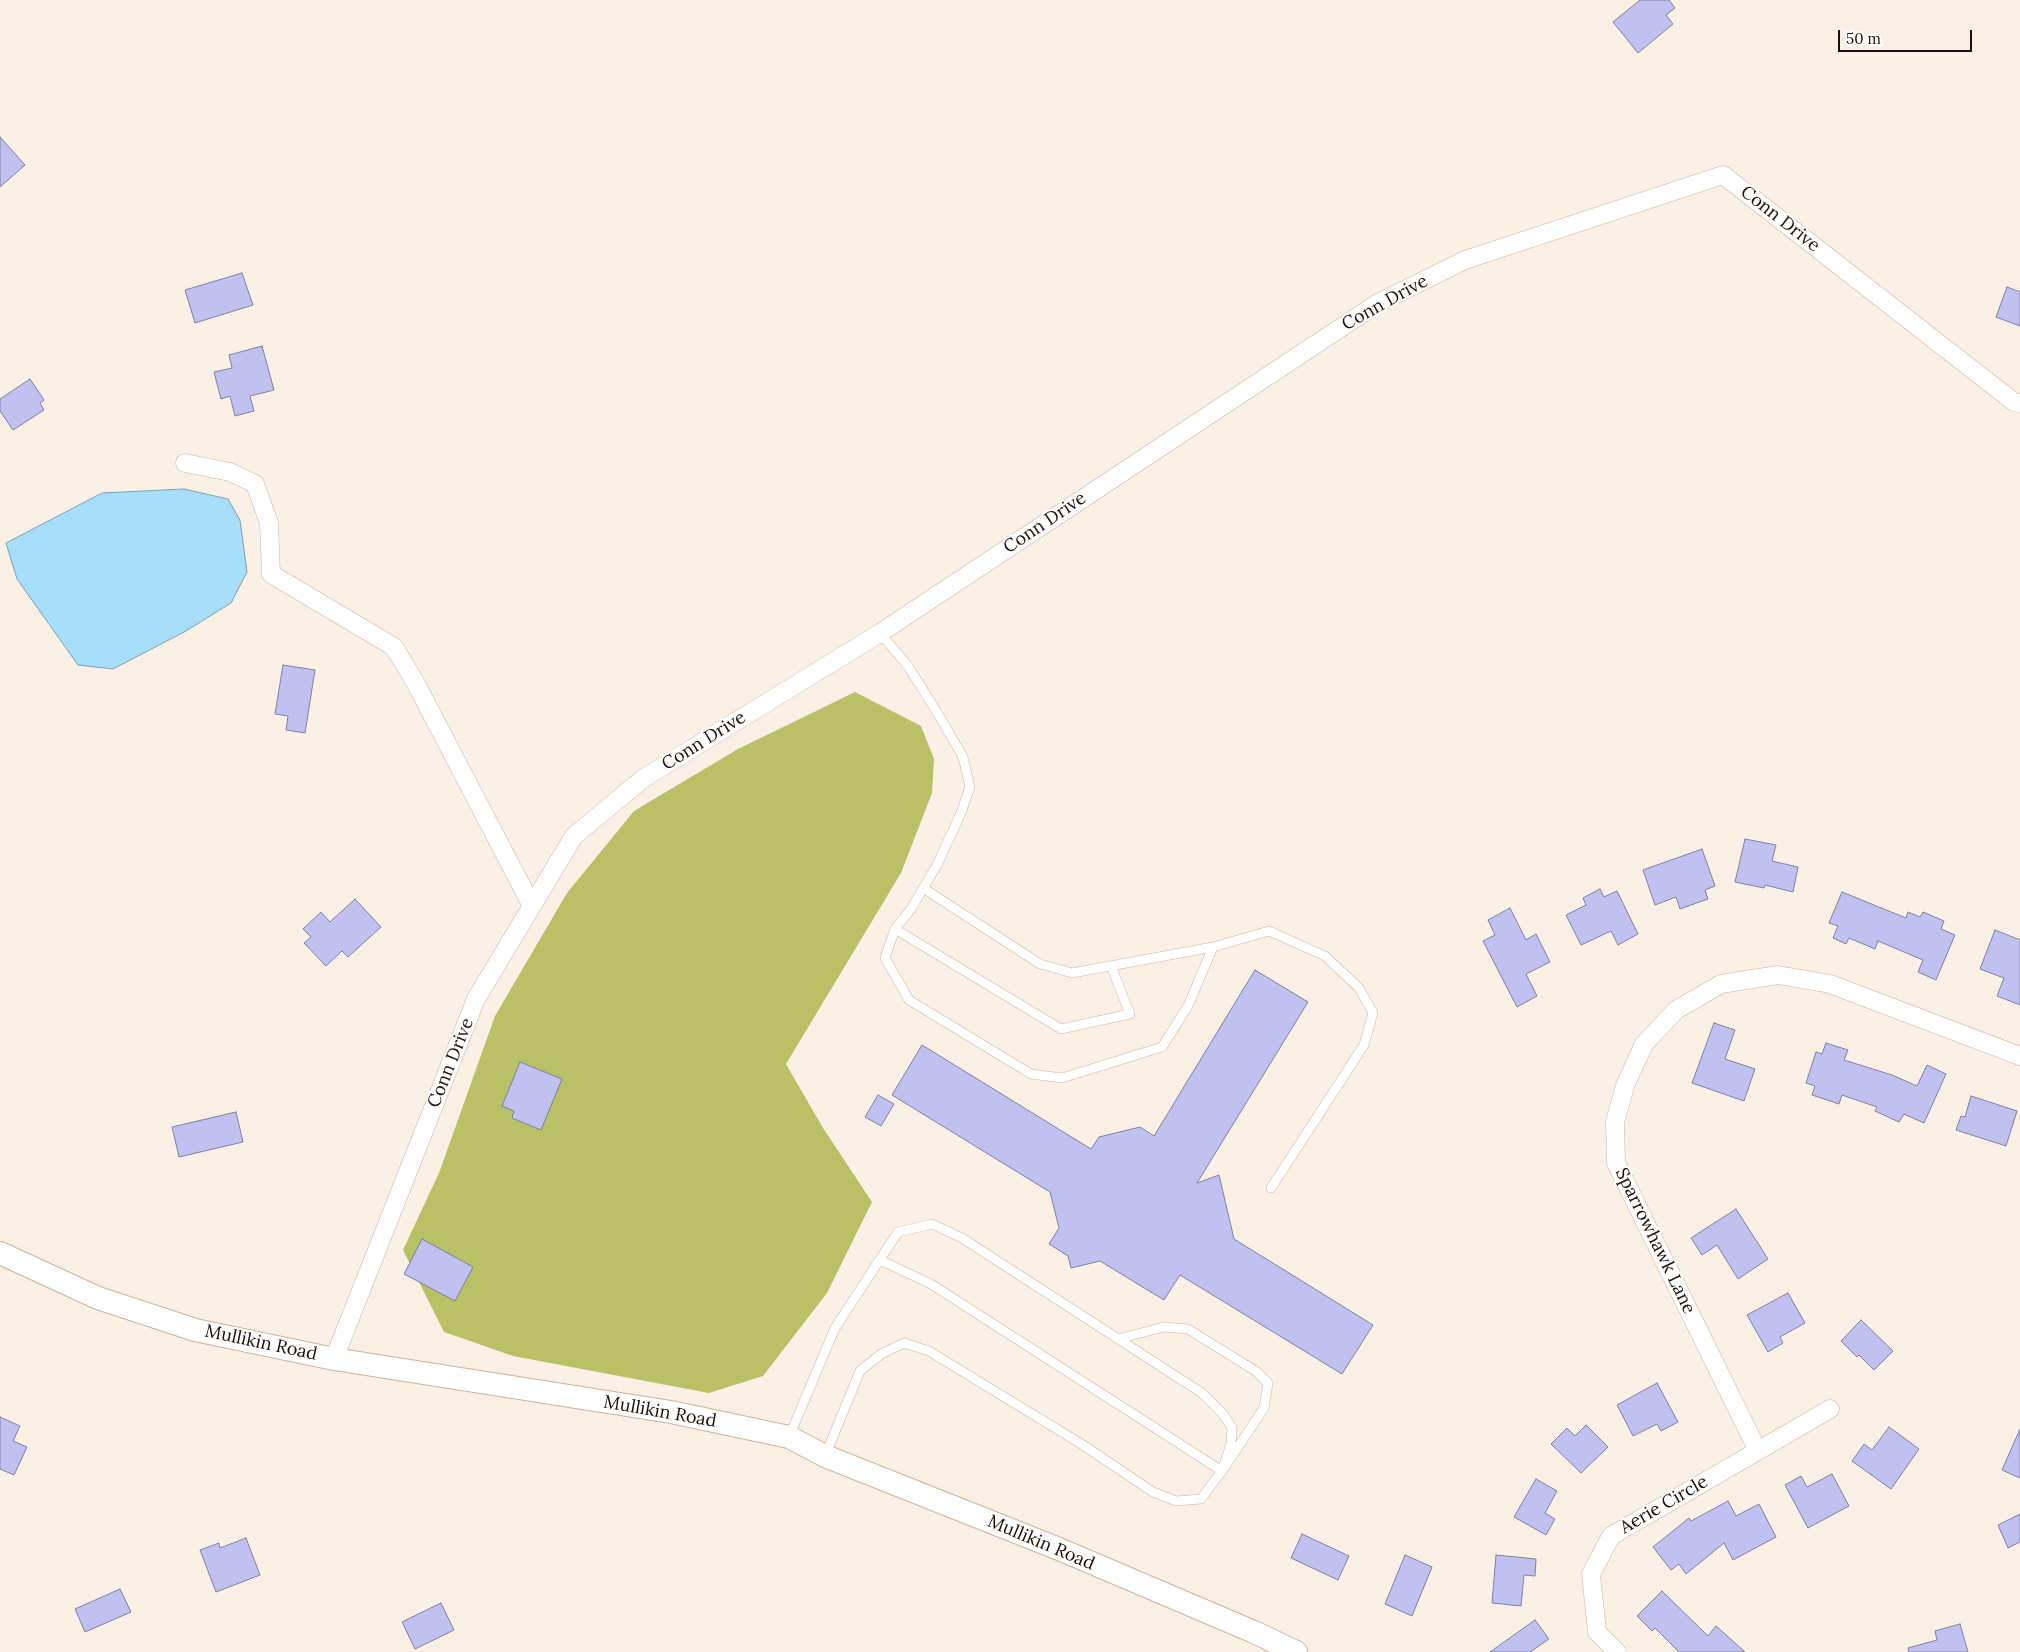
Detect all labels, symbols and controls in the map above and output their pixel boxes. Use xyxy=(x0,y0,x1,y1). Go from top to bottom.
scale bar xyxy=(1840,20,1974,52)
text: 50 m xyxy=(1846,29,1881,48)
street label: Conn Drive xyxy=(1736,181,1824,257)
street label: Conn Drive xyxy=(1338,271,1432,335)
street label: Conn Drive xyxy=(1000,488,1090,558)
street label: Conn Drive xyxy=(658,707,750,775)
street label: Conn Drive xyxy=(423,1015,479,1111)
street label: Sparrowhawk Lane xyxy=(1610,1164,1700,1318)
street label: Mullikin Road xyxy=(203,1321,319,1365)
street label: Mullikin Road xyxy=(602,1391,718,1433)
street label: Aerie Circle xyxy=(1616,1471,1712,1539)
street label: Mullikin Road xyxy=(984,1511,1098,1575)

